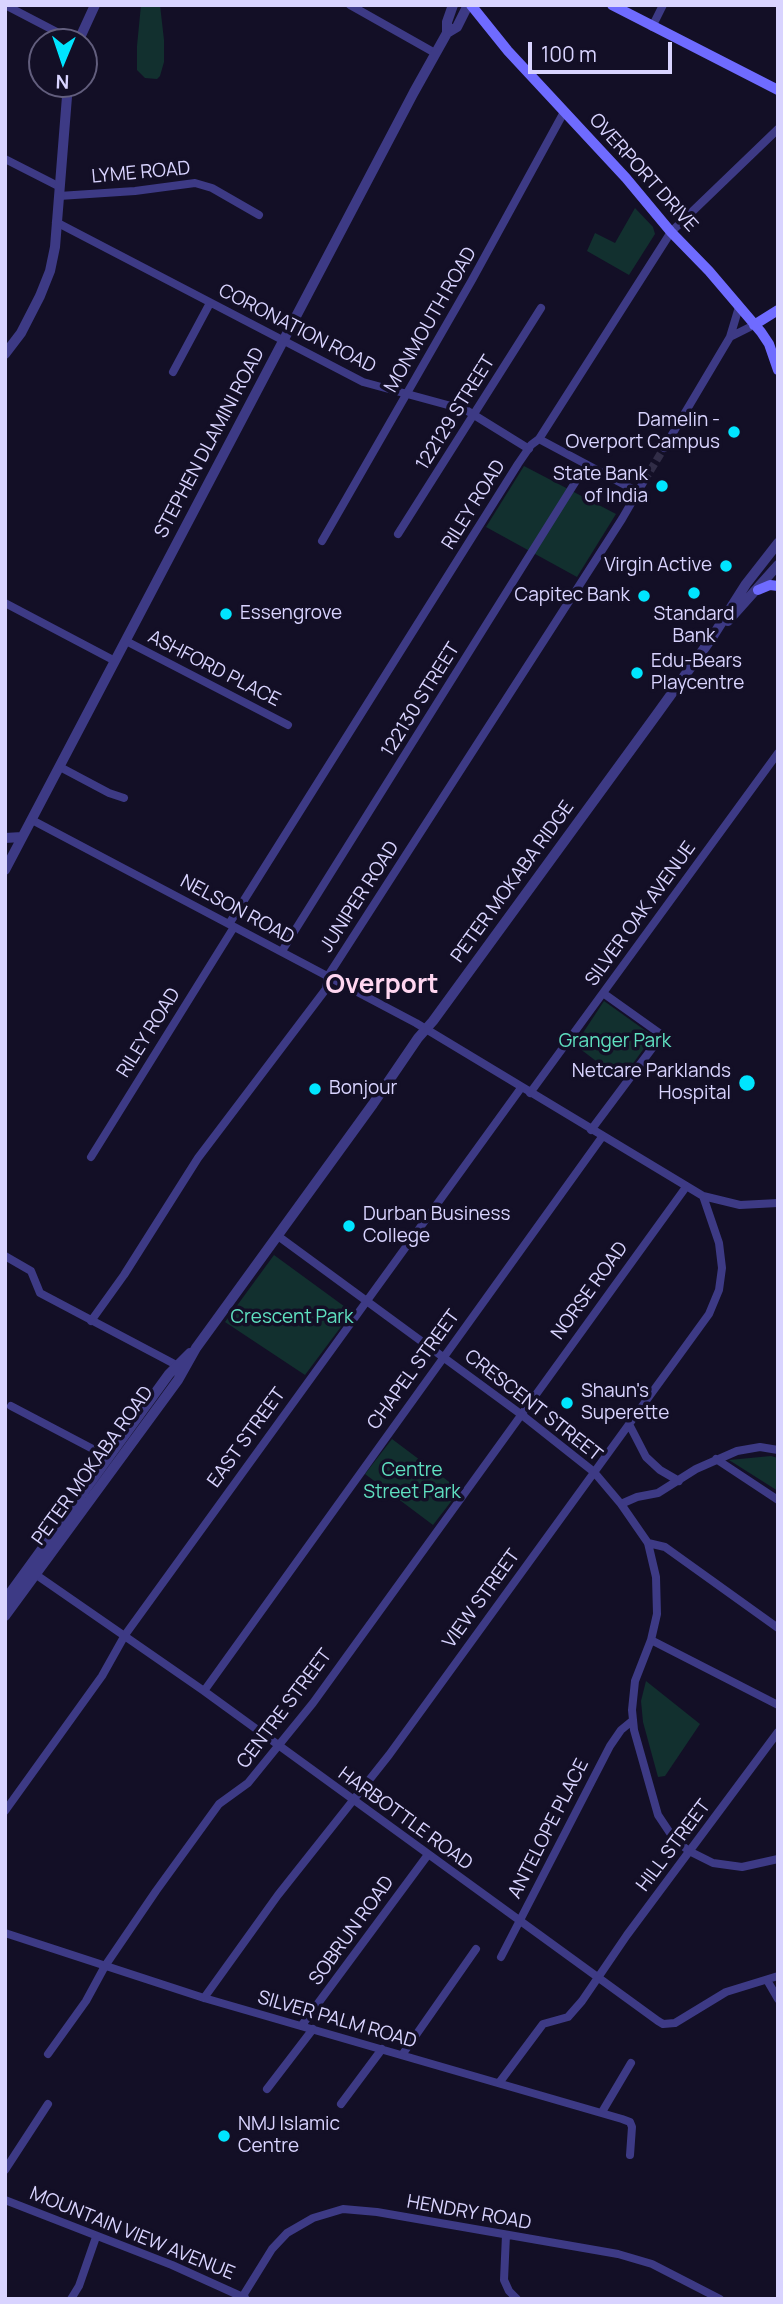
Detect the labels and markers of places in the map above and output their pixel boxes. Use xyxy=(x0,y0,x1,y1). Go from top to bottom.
place label: Damelin - Overport Campus xyxy=(566,410,720,454)
marker: Damelin - Overport Campus xyxy=(726,424,742,440)
place label: State Bank of India xyxy=(553,464,648,508)
marker: State Bank of India xyxy=(654,478,670,494)
place label: Virgin Active xyxy=(604,555,712,577)
marker: Virgin Active xyxy=(718,558,734,574)
place label: Capitec Bank xyxy=(515,585,630,607)
marker: Standard Bank xyxy=(686,585,702,601)
marker: Capitec Bank xyxy=(636,588,652,604)
place label: Essengrove xyxy=(240,603,342,625)
place label: Standard Bank xyxy=(654,604,734,648)
marker: Essengrove xyxy=(218,606,234,622)
place label: Edu-Bears Playcentre xyxy=(651,651,744,695)
marker: Edu-Bears Playcentre xyxy=(629,665,645,681)
place label: Netcare Parklands Hospital xyxy=(572,1061,731,1105)
marker: Netcare Parklands Hospital xyxy=(737,1073,757,1093)
place label: Bonjour xyxy=(329,1078,397,1100)
marker: Bonjour xyxy=(307,1081,323,1097)
place label: Durban Business College xyxy=(363,1204,510,1248)
marker: Durban Business College xyxy=(341,1218,357,1234)
place label: Shaun's Superette xyxy=(581,1381,669,1425)
marker: Shaun's Superette xyxy=(559,1395,575,1411)
place label: NMJ Islamic Centre xyxy=(238,2114,340,2158)
marker: NMJ Islamic Centre xyxy=(216,2128,232,2144)

